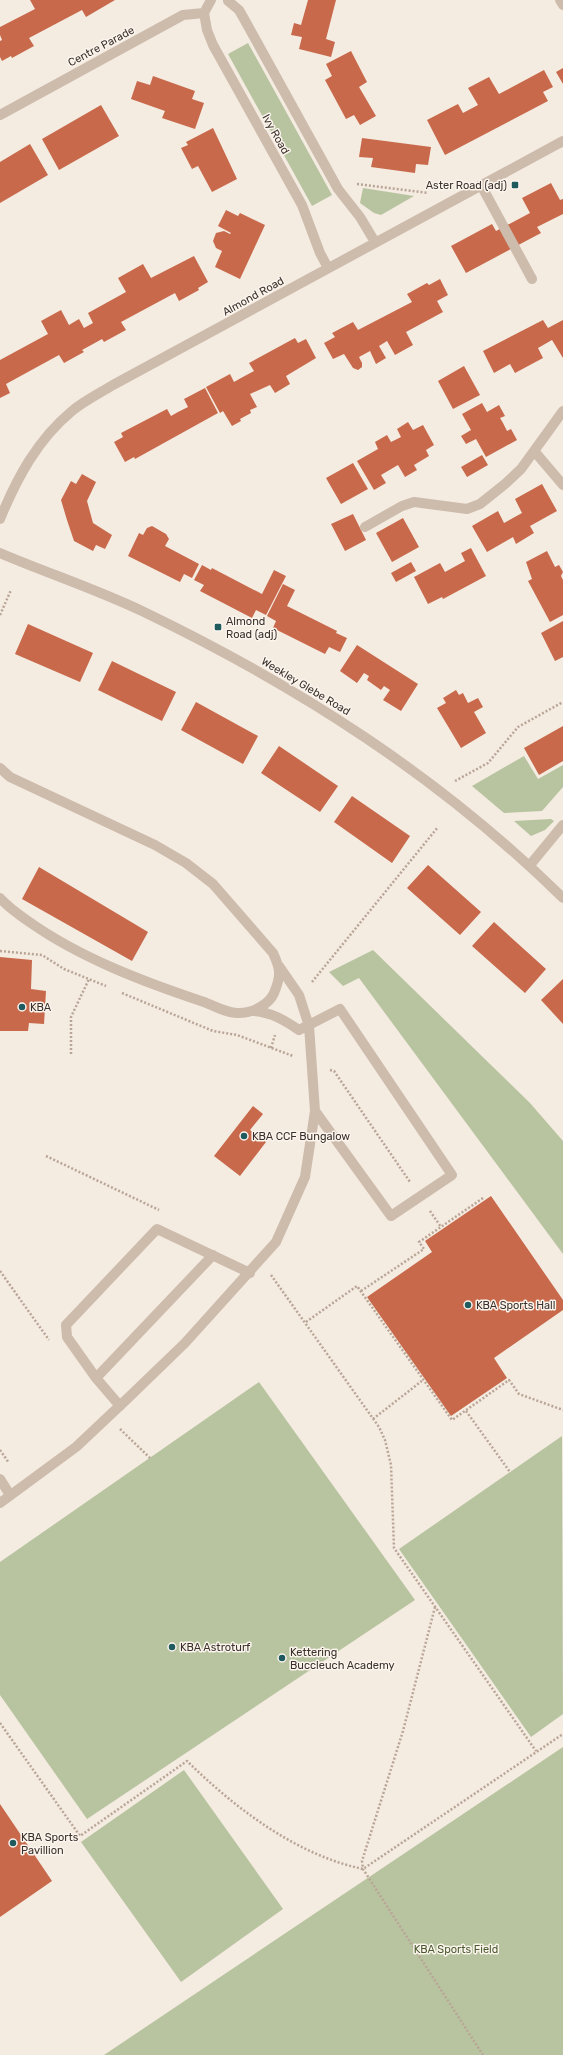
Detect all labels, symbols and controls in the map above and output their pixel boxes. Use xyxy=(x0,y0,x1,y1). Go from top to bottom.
street label: Centre Parade xyxy=(66,24,137,69)
street label: Ivy Road xyxy=(259,112,292,156)
place label: Aster Road (adj) xyxy=(426,179,507,192)
marker: Aster Road (adj) xyxy=(510,180,520,190)
street label: Almond Road xyxy=(220,274,286,319)
place label: Almond Road (adj) xyxy=(226,615,277,641)
marker: Almond Road (adj) xyxy=(213,622,223,632)
street label: Weekley Glebe Road xyxy=(259,655,353,718)
place label: KBA xyxy=(30,1001,52,1014)
marker: KBA xyxy=(17,1002,27,1012)
place label: KBA CCF Bungalow xyxy=(252,1130,350,1143)
marker: KBA CCF Bungalow xyxy=(239,1131,249,1141)
place label: KBA Sports Hall xyxy=(476,1299,555,1312)
marker: KBA Sports Hall xyxy=(463,1300,473,1310)
place label: KBA Astroturf xyxy=(180,1641,251,1654)
marker: KBA Astroturf xyxy=(167,1642,177,1652)
place label: Kettering Buccleuch Academy xyxy=(290,1646,395,1672)
marker: Kettering Buccleuch Academy xyxy=(277,1653,287,1663)
place label: KBA Sports Pavillion xyxy=(21,1831,79,1857)
marker: KBA Sports Pavillion xyxy=(8,1838,18,1848)
park label: KBA Sports Field xyxy=(414,1943,498,1956)

